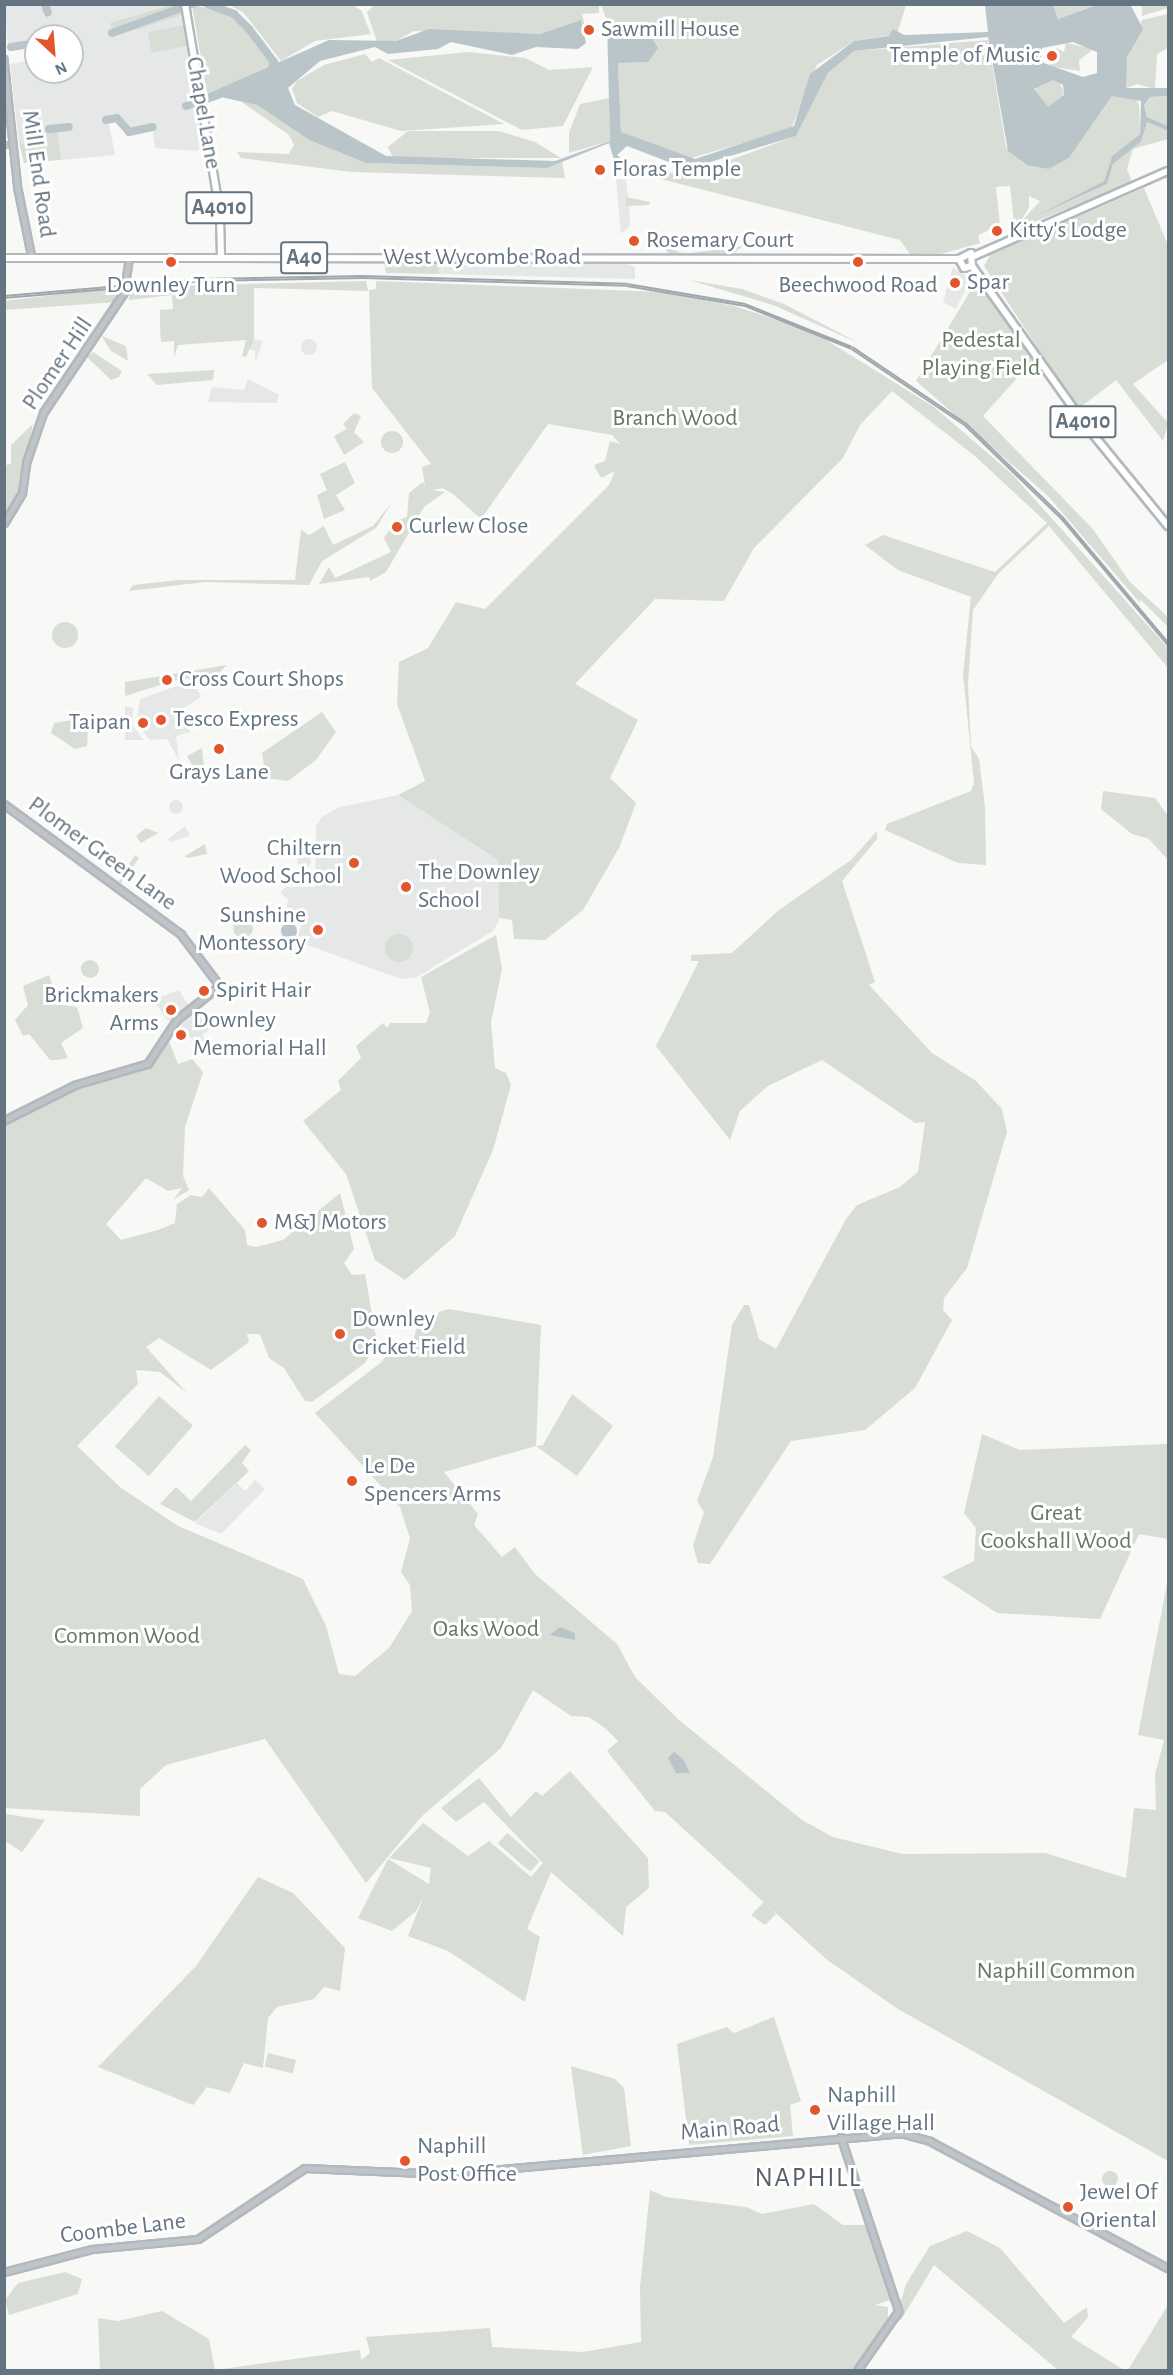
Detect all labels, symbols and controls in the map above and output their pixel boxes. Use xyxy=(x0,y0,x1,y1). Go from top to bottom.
place label: Sawmill House xyxy=(601,16,740,44)
marker: Sawmill House xyxy=(582,23,596,37)
north arrow xyxy=(24,24,84,84)
place label: Temple of Music xyxy=(889,42,1040,70)
marker: Temple of Music xyxy=(1045,49,1059,63)
street label: Chapel Lane xyxy=(179,55,227,171)
text: N xyxy=(53,59,70,78)
street label: Mill End Road xyxy=(15,108,61,240)
place label: Floras Temple xyxy=(612,156,741,184)
marker: Floras Temple xyxy=(593,163,607,177)
road number: A4010 xyxy=(184,189,254,227)
place label: Kitty's Lodge xyxy=(1009,217,1127,245)
marker: Kitty's Lodge xyxy=(990,224,1004,238)
place label: Rosemary Court xyxy=(646,227,794,255)
marker: Rosemary Court xyxy=(627,234,641,248)
road number: A40 xyxy=(280,239,328,277)
street label: West Wycombe Road xyxy=(383,244,581,272)
marker: Downley Turn xyxy=(164,255,178,269)
marker: Beechwood Road xyxy=(851,255,865,269)
place label: Spar xyxy=(967,269,1009,297)
place label: Downley Turn xyxy=(107,272,235,300)
place label: Beechwood Road xyxy=(778,272,938,300)
marker: Spar xyxy=(948,276,962,290)
street label: Plomer Hill xyxy=(16,312,100,416)
park label: Pedestal Playing Field xyxy=(922,327,1040,383)
road number: A4010 xyxy=(1048,403,1118,441)
park label: Branch Wood xyxy=(612,405,738,433)
place label: Curlew Close xyxy=(409,513,528,541)
marker: Curlew Close xyxy=(390,520,404,534)
place label: Cross Court Shops xyxy=(179,666,344,694)
marker: Cross Court Shops xyxy=(160,673,174,687)
place label: Tesco Express xyxy=(173,706,299,734)
place label: Taipan xyxy=(68,709,131,737)
marker: Tesco Express xyxy=(154,713,168,727)
marker: Taipan xyxy=(136,716,150,730)
marker: Grays Lane xyxy=(212,742,226,756)
place label: Grays Lane xyxy=(169,759,269,787)
street label: Plomer Green Lane xyxy=(22,791,182,917)
place label: Chiltern Wood School xyxy=(220,835,342,891)
marker: Chiltern Wood School xyxy=(347,856,361,870)
place label: The Downley School xyxy=(418,859,540,915)
marker: The Downley School xyxy=(399,880,413,894)
place label: Sunshine Montessory xyxy=(198,902,306,958)
marker: Sunshine Montessory xyxy=(311,923,325,937)
place label: Spirit Hair xyxy=(216,977,311,1005)
place label: Brickmakers Arms xyxy=(44,982,159,1038)
marker: Spirit Hair xyxy=(197,984,211,998)
marker: Brickmakers Arms xyxy=(164,1003,178,1017)
place label: Downley Memorial Hall xyxy=(193,1007,327,1063)
marker: Downley Memorial Hall xyxy=(174,1028,188,1042)
place label: M&J Motors xyxy=(274,1209,387,1237)
marker: M&J Motors xyxy=(255,1216,269,1230)
place label: Downley Cricket Field xyxy=(352,1306,466,1362)
marker: Downley Cricket Field xyxy=(333,1327,347,1341)
place label: Le De Spencers Arms xyxy=(364,1453,501,1509)
marker: Le De Spencers Arms xyxy=(345,1474,359,1488)
park label: Great Cookshall Wood xyxy=(980,1500,1132,1556)
park label: Oaks Wood xyxy=(433,1616,539,1644)
park label: Common Wood xyxy=(54,1623,200,1651)
park label: Naphill Common xyxy=(977,1958,1135,1986)
place label: Naphill Village Hall xyxy=(827,2082,935,2138)
marker: Naphill Village Hall xyxy=(808,2103,822,2117)
street label: Main Road xyxy=(679,2110,781,2148)
place label: Naphill Post Office xyxy=(417,2133,517,2189)
marker: Naphill Post Office xyxy=(398,2154,412,2168)
district label: NAPHILL xyxy=(755,2162,861,2194)
place label: Jewel Of Oriental xyxy=(1080,2179,1157,2235)
marker: Jewel Of Oriental xyxy=(1061,2200,1075,2214)
street label: Coombe Lane xyxy=(59,2207,187,2251)

